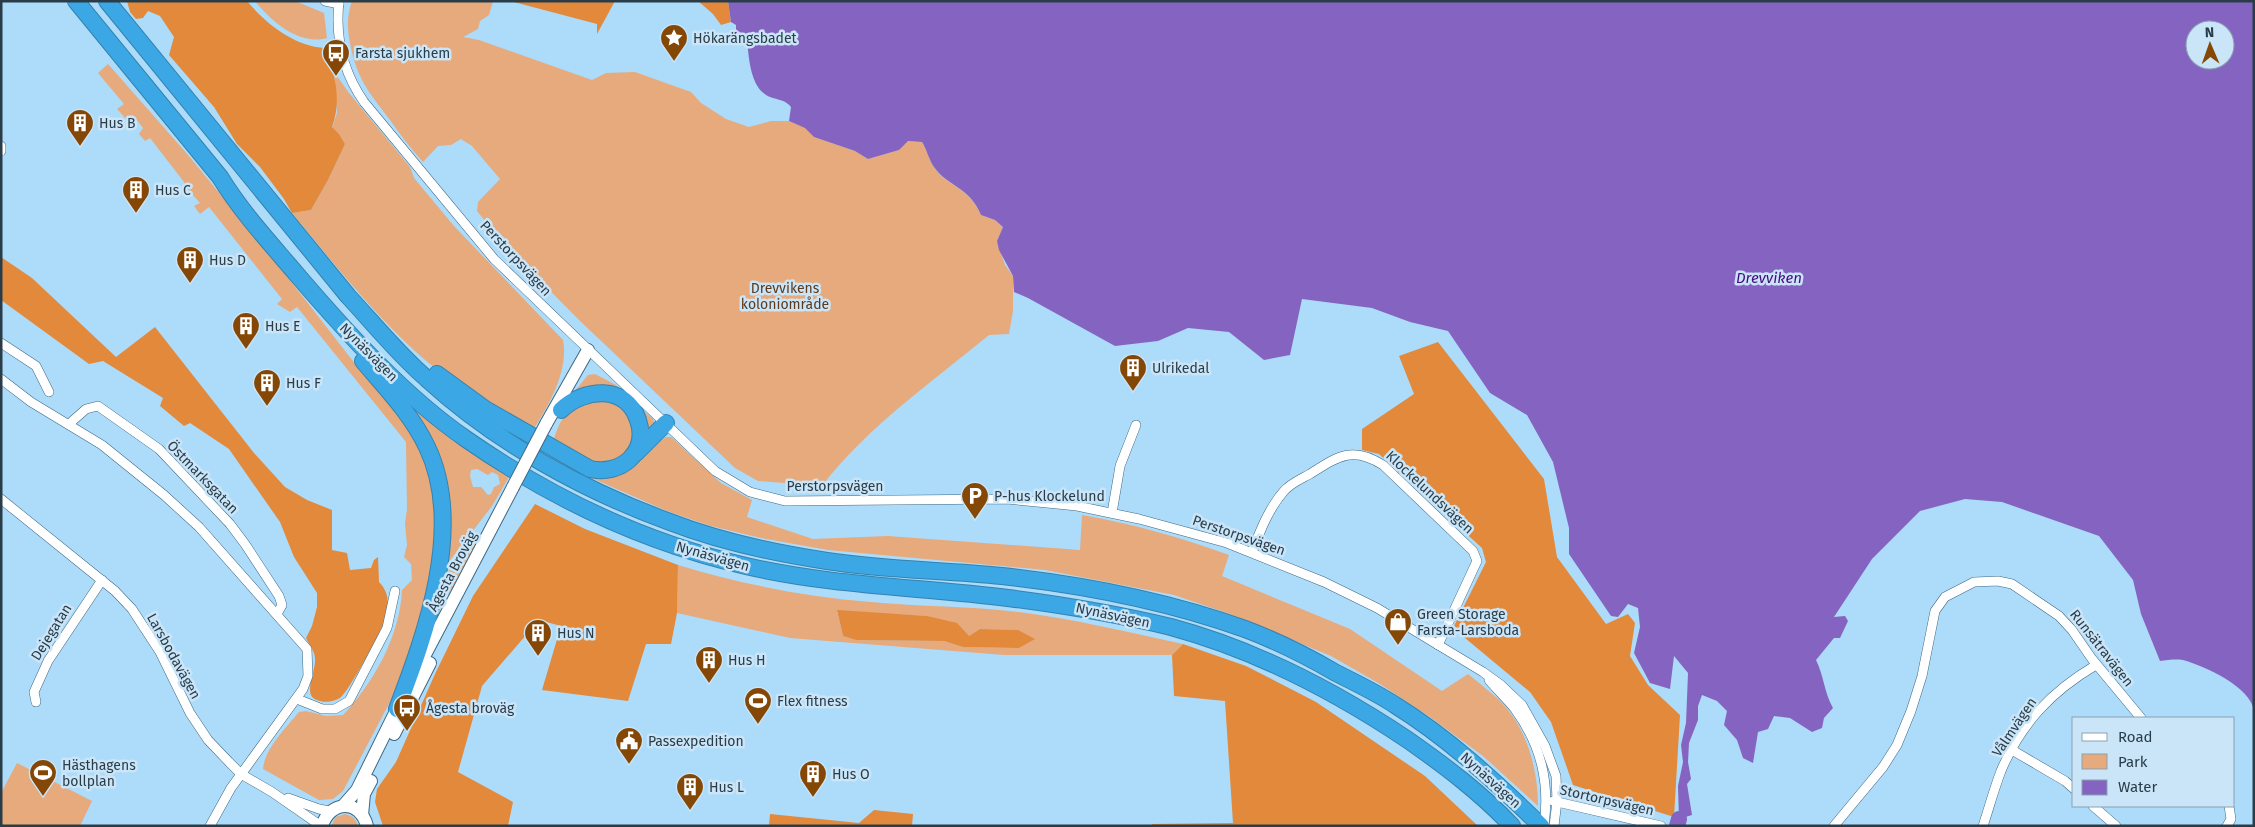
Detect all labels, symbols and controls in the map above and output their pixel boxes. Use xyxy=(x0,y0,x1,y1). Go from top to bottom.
north arrow xyxy=(2185,20,2235,70)
place icon: Hökarängsbadet xyxy=(659,23,689,62)
text: N xyxy=(2205,24,2215,41)
place label: Hökarängsbadet xyxy=(693,30,798,47)
bus stop icon: Farsta sjukhem xyxy=(321,38,351,77)
place label: Farsta sjukhem xyxy=(355,45,450,62)
building icon: Hus B xyxy=(65,108,95,147)
place label: Hus B xyxy=(99,115,135,132)
building icon: Hus C xyxy=(121,175,151,214)
place label: Hus C xyxy=(155,182,191,199)
street label: Perstorpsvägen xyxy=(476,217,555,300)
building icon: Hus D xyxy=(175,245,205,284)
place label: Hus D xyxy=(209,252,246,269)
water label: Drevviken xyxy=(1736,269,1802,287)
park label: Drevvikens koloniområde xyxy=(741,280,829,313)
building icon: Hus E xyxy=(231,311,261,350)
place label: Hus E xyxy=(265,318,300,335)
street label: Nynäsvägen xyxy=(336,320,401,385)
building icon: Ulrikedal xyxy=(1118,353,1148,392)
place label: Ulrikedal xyxy=(1152,360,1209,377)
building icon: Hus F xyxy=(252,368,282,407)
place label: Hus F xyxy=(286,375,321,392)
street label: Östmarksgatan xyxy=(163,436,243,518)
street label: Klockelundsvägen xyxy=(1382,447,1477,537)
street label: Perstorpsvägen xyxy=(786,478,884,495)
parking icon: P-hus Klockelund xyxy=(960,481,990,520)
place label: P-hus Klockelund xyxy=(994,488,1105,505)
street label: Perstorpsvägen xyxy=(1190,512,1288,559)
street label: Ågesta Broväg xyxy=(423,527,481,614)
street label: Nynäsvägen xyxy=(674,538,751,575)
street label: Nynäsvägen xyxy=(1074,599,1152,632)
street label: Dejegatan xyxy=(27,601,75,664)
place label: Green Storage Farsta-Larsboda xyxy=(1417,606,1519,639)
street label: Runsätravägen xyxy=(2066,606,2137,690)
shop icon: Green Storage Farsta-Larsboda xyxy=(1383,607,1413,646)
street label: Larsbodavägen xyxy=(143,610,204,702)
building icon: Hus N xyxy=(523,618,553,657)
place label: Hus N xyxy=(557,625,594,642)
building icon: Hus H xyxy=(694,645,724,684)
place label: Hus H xyxy=(728,652,765,669)
sports icon: Flex fitness xyxy=(743,686,773,725)
bus stop icon: Ågesta broväg xyxy=(392,693,422,732)
place label: Flex fitness xyxy=(777,693,848,710)
street label: Vålmvägen xyxy=(1988,694,2040,760)
place label: Ågesta broväg xyxy=(426,699,515,717)
legend xyxy=(2072,717,2235,807)
public building icon: Passexpedition xyxy=(614,726,644,765)
text: Road xyxy=(2118,728,2153,746)
place label: Passexpedition xyxy=(648,733,744,750)
street label: Nynäsvägen xyxy=(1457,749,1524,812)
text: Park xyxy=(2118,753,2148,771)
place label: Hästhagens bollplan xyxy=(62,757,136,790)
sports icon: Hästhagens bollplan xyxy=(28,758,58,797)
building icon: Hus O xyxy=(798,759,828,798)
place label: Hus O xyxy=(832,766,870,783)
building icon: Hus L xyxy=(675,772,705,811)
text: Water xyxy=(2118,778,2157,796)
place label: Hus L xyxy=(709,779,744,796)
street label: Stortorpsvägen xyxy=(1558,781,1656,820)

